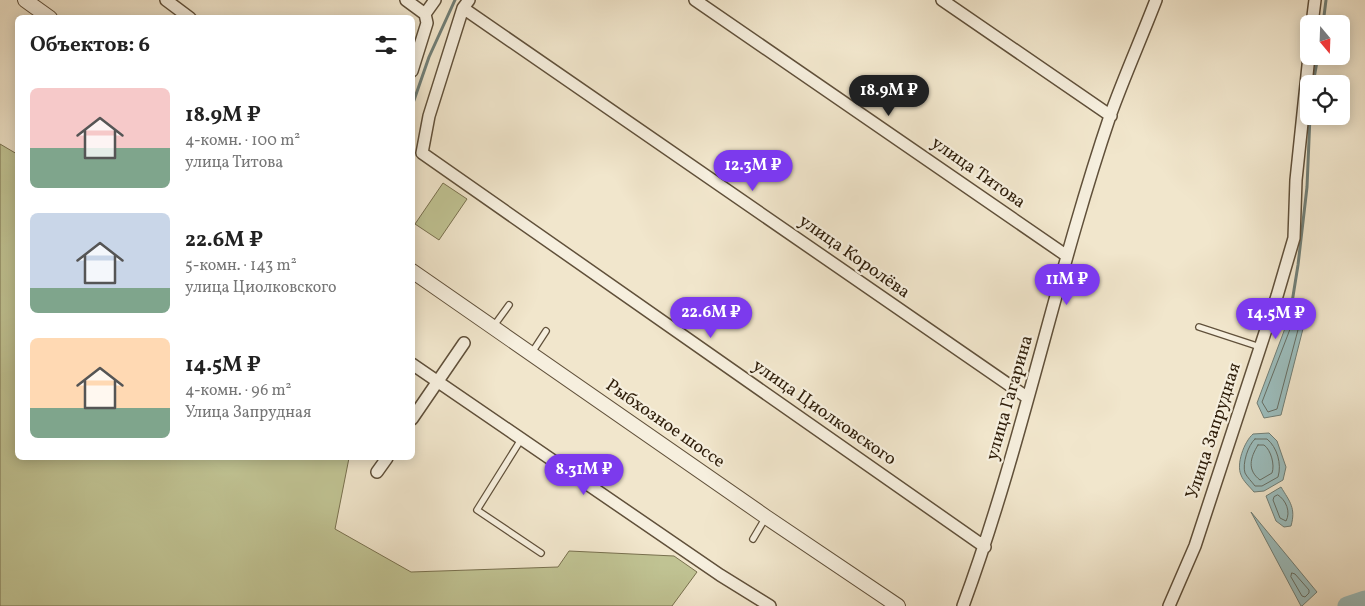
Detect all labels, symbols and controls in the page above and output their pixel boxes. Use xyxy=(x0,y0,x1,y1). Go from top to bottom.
north arrow xyxy=(1300,15,1350,65)
map controls xyxy=(1300,15,1350,125)
text: Объектов: 6 xyxy=(30,31,150,60)
icon: filters xyxy=(372,31,400,59)
pin: 18.9M ₽ xyxy=(843,74,935,117)
button: locate xyxy=(1300,75,1350,125)
text: 18.9M ₽ xyxy=(860,80,918,102)
text: 18.9M ₽ xyxy=(185,101,261,130)
icon: home xyxy=(70,108,130,168)
text: 4-комн. · 100 m² xyxy=(185,130,300,152)
street label: улица Титова xyxy=(926,131,1030,215)
pin: 12.3M ₽ xyxy=(707,150,799,192)
text: улица Титова xyxy=(185,152,283,174)
text: 12.3M ₽ xyxy=(725,155,781,177)
street label: улица Королёва xyxy=(793,209,915,305)
text: 22.6M ₽ xyxy=(185,226,263,255)
icon: home xyxy=(70,233,130,293)
text: 5-комн. · 143 m² xyxy=(185,255,297,277)
pin: 11M ₽ xyxy=(1032,264,1102,306)
text: 11M ₽ xyxy=(1046,269,1088,291)
text: улица Циолковского xyxy=(185,277,337,299)
pin: 22.6M ₽ xyxy=(665,296,757,339)
pin: 14.5M ₽ xyxy=(1230,298,1322,340)
text: 22.6M ₽ xyxy=(681,302,741,324)
text: 14.5M ₽ xyxy=(1247,303,1305,325)
street label: улица Гагарина xyxy=(980,332,1040,464)
text: 14.5M ₽ xyxy=(185,351,261,380)
street label: улица Циолковского xyxy=(747,354,901,472)
icon: home xyxy=(70,358,130,418)
street label: Улица Запрудная xyxy=(1180,360,1248,502)
street label: Рыбхозное шоссе xyxy=(600,373,730,475)
text: 4-комн. · 96 m² xyxy=(185,380,292,402)
text: Улица Запрудная xyxy=(185,402,311,424)
pin: 8.31M ₽ xyxy=(538,454,630,496)
text: 8.31M ₽ xyxy=(556,459,612,481)

